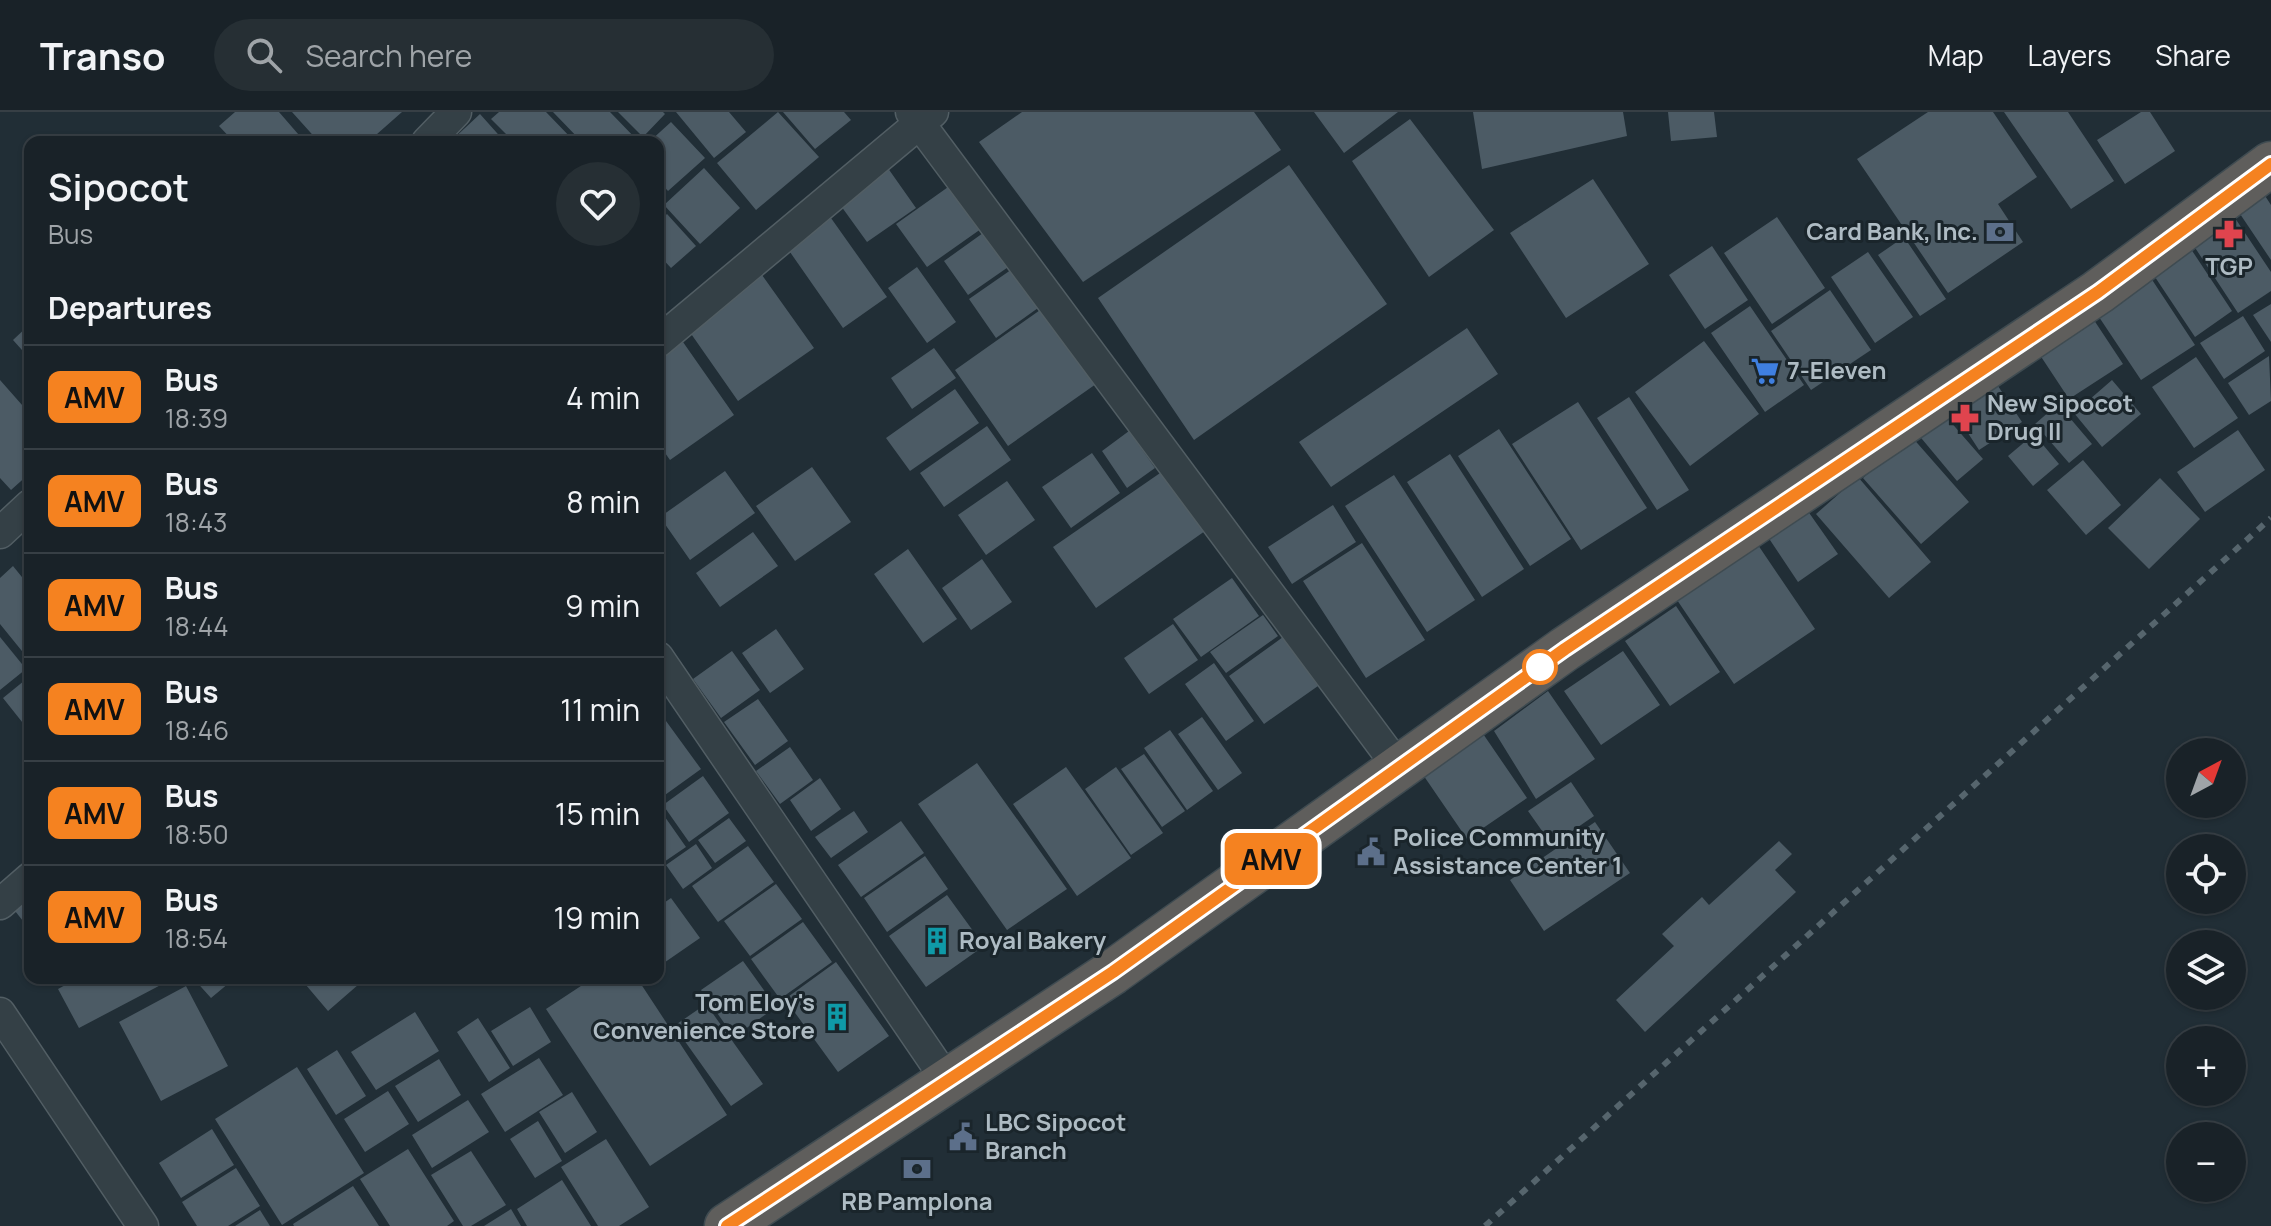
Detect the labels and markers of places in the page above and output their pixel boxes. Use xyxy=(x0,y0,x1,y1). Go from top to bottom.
place label: Card Bank, Inc. xyxy=(1806,214,1978,247)
bank icon: Card Bank, Inc. xyxy=(1985,217,2015,247)
pharmacy icon: TGP xyxy=(2214,219,2244,249)
place label: TGP xyxy=(2205,249,2253,282)
place label: 7-Eleven xyxy=(1787,353,1886,386)
supermarket icon: 7-Eleven xyxy=(1750,356,1780,386)
place label: New Sipocot Drug II xyxy=(1987,386,2133,447)
pharmacy icon: New Sipocot Drug II xyxy=(1950,403,1980,433)
unlabelled marker xyxy=(1523,650,1557,684)
place label: Police Community Assistance Center 1 xyxy=(1393,820,1622,881)
public building icon: Police Community Assistance Center 1 xyxy=(1356,837,1386,867)
place label: Royal Bakery xyxy=(959,923,1107,956)
building icon: Royal Bakery xyxy=(922,926,952,956)
place label: Tom Eloy's Convenience Store xyxy=(593,985,815,1046)
building icon: Tom Eloy's Convenience Store xyxy=(822,1002,852,1032)
place label: LBC Sipocot Branch xyxy=(985,1105,1126,1166)
public building icon: LBC Sipocot Branch xyxy=(948,1122,978,1152)
bank icon: RB Pamplona xyxy=(902,1154,932,1184)
place label: RB Pamplona xyxy=(841,1184,993,1217)

